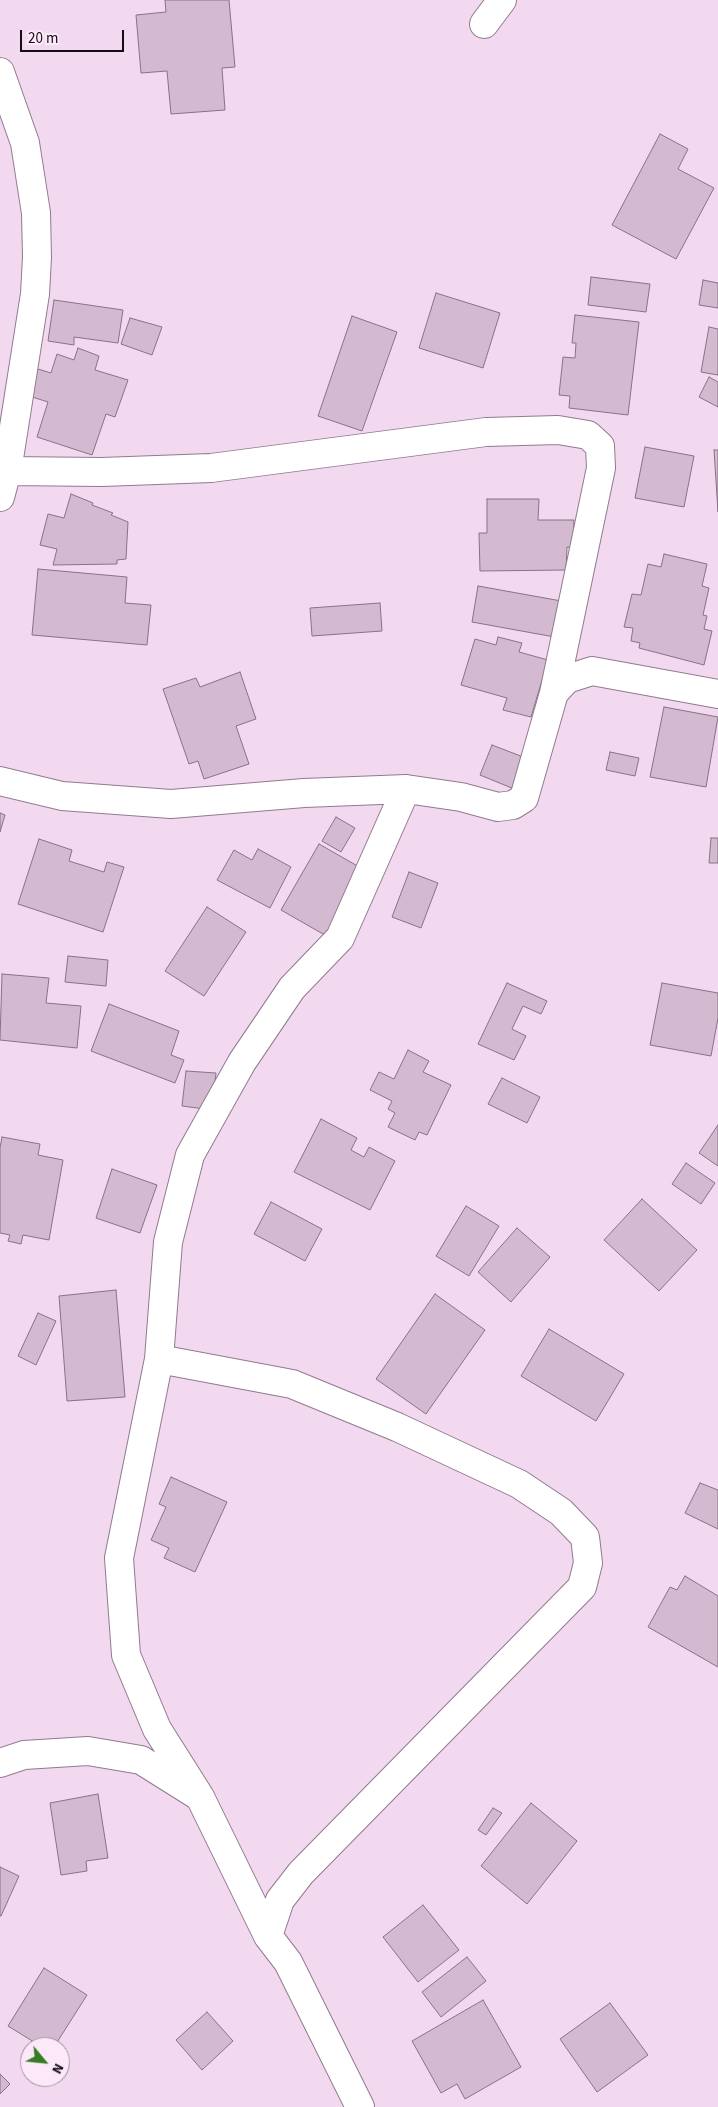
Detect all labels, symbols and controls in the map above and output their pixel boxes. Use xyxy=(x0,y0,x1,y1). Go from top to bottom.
scale bar xyxy=(22,20,126,52)
text: 20 m xyxy=(28,28,58,49)
north arrow xyxy=(20,2037,70,2087)
text: N xyxy=(46,2060,68,2077)

